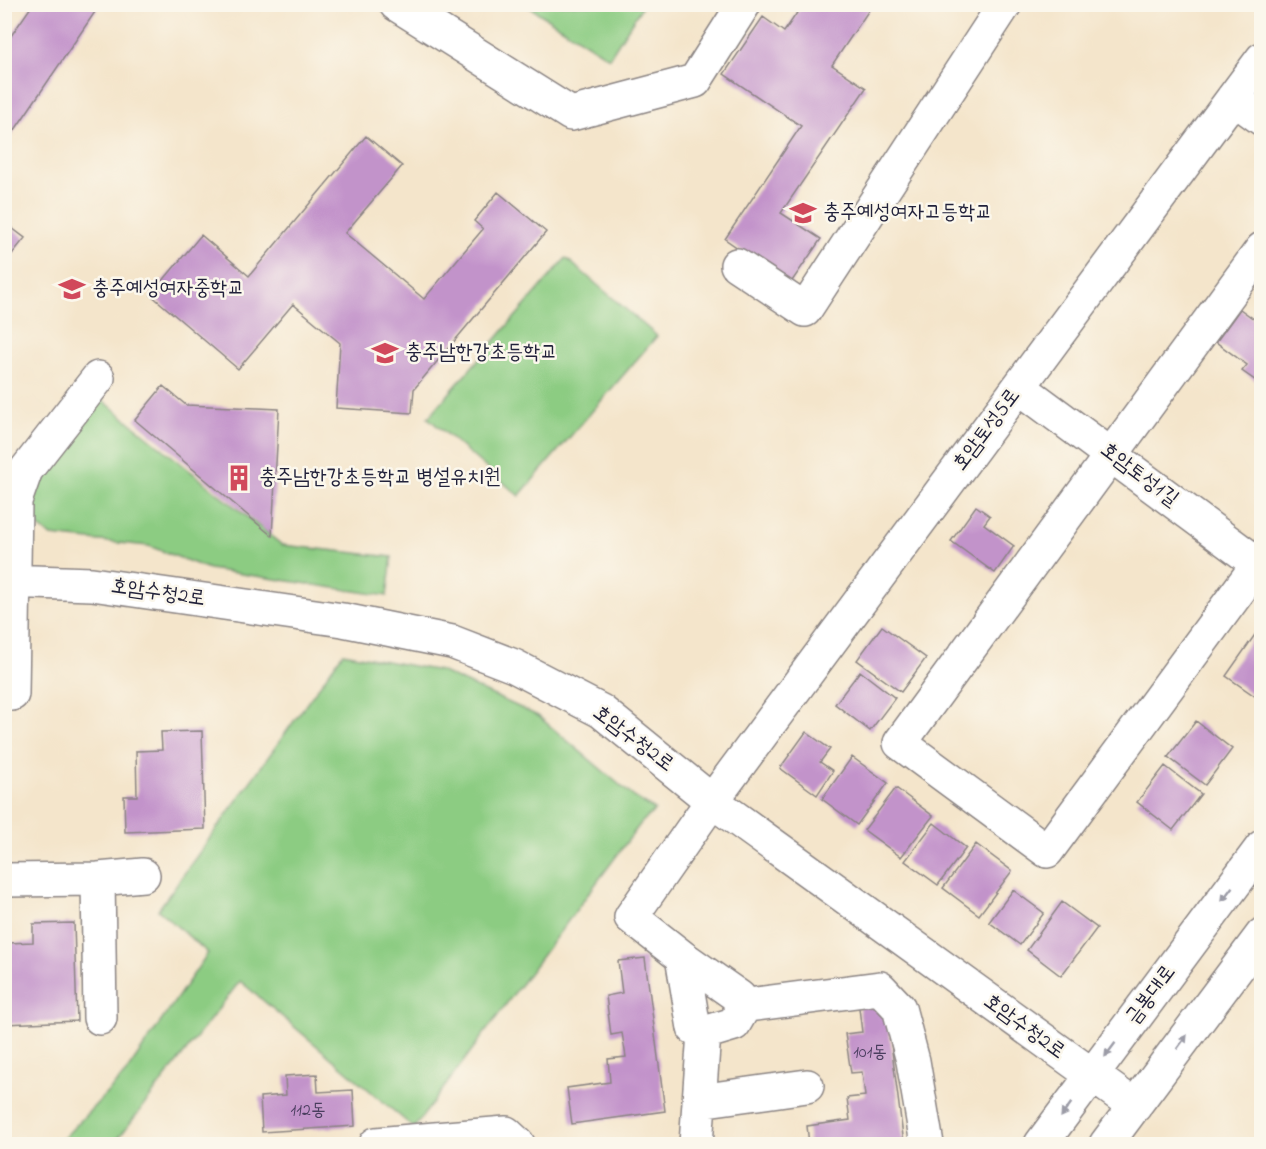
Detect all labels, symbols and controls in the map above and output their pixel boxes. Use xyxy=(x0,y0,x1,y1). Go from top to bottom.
school or university icon: 충주예성여자고등학교 xyxy=(788,198,818,228)
place label: 충주예성여자고등학교 xyxy=(823,198,992,228)
school or university icon: 충주예성여자중학교 xyxy=(57,274,87,304)
place label: 충주예성여자중학교 xyxy=(92,274,244,304)
school or university icon: 충주남한강초등학교 xyxy=(370,338,400,368)
place label: 충주남한강초등학교 xyxy=(405,338,557,368)
street label: 호암토성5로 xyxy=(946,382,1028,478)
street label: 호암토성1길 xyxy=(1094,436,1185,514)
building icon: 충주남한강초등학교 병설유치원 xyxy=(224,463,254,493)
place label: 충주남한강초등학교 병설유치원 xyxy=(259,463,501,493)
street label: 호암수청2로 xyxy=(109,572,207,614)
street label: 호암수청2로 xyxy=(586,698,680,780)
one-way arrow xyxy=(1221,886,1233,901)
street label: 금봉대로 xyxy=(1119,959,1183,1031)
street label: 호암수청2로 xyxy=(977,987,1071,1067)
one-way arrow xyxy=(1175,1035,1187,1050)
house number: 101동 xyxy=(853,1040,887,1066)
one-way arrow xyxy=(1104,1042,1116,1058)
house number: 112동 xyxy=(291,1098,325,1124)
one-way arrow xyxy=(1060,1101,1072,1117)

